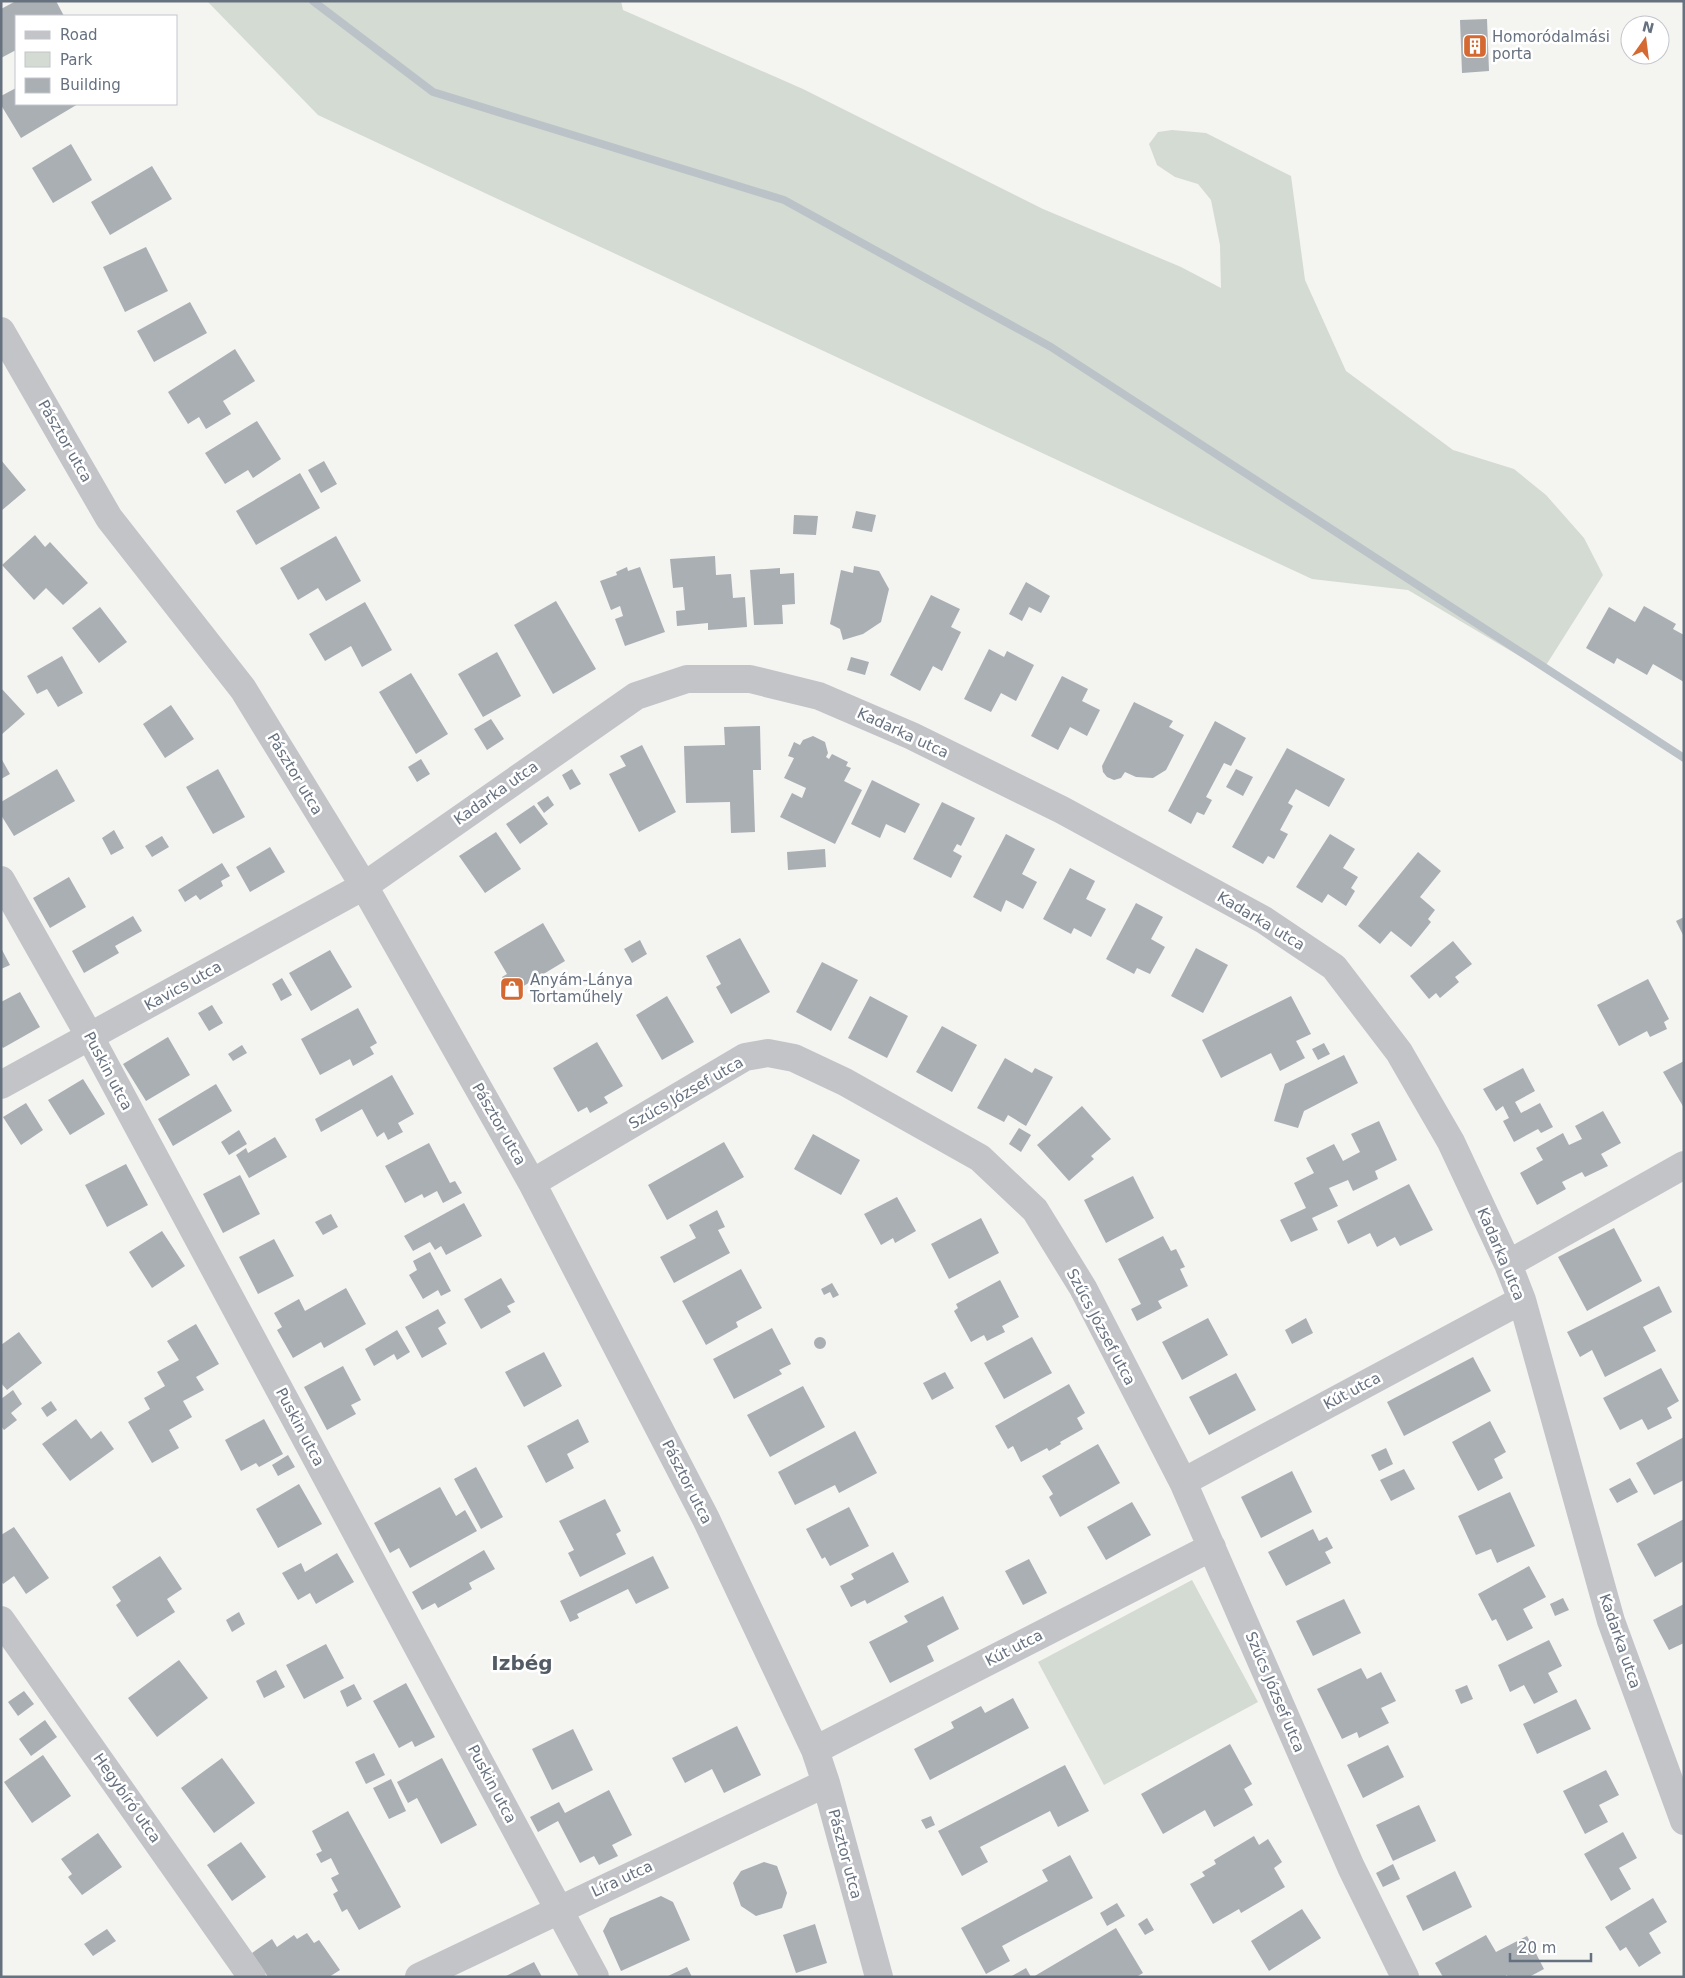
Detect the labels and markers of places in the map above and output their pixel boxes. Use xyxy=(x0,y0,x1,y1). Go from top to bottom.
place label: Homoródalmási porta xyxy=(1492,28,1610,63)
building icon: Homoródalmási porta xyxy=(1462,33,1488,59)
place label: Anyám-Lánya Tortaműhely xyxy=(529,971,633,1006)
shop icon: Anyám-Lánya Tortaműhely xyxy=(499,976,525,1002)

